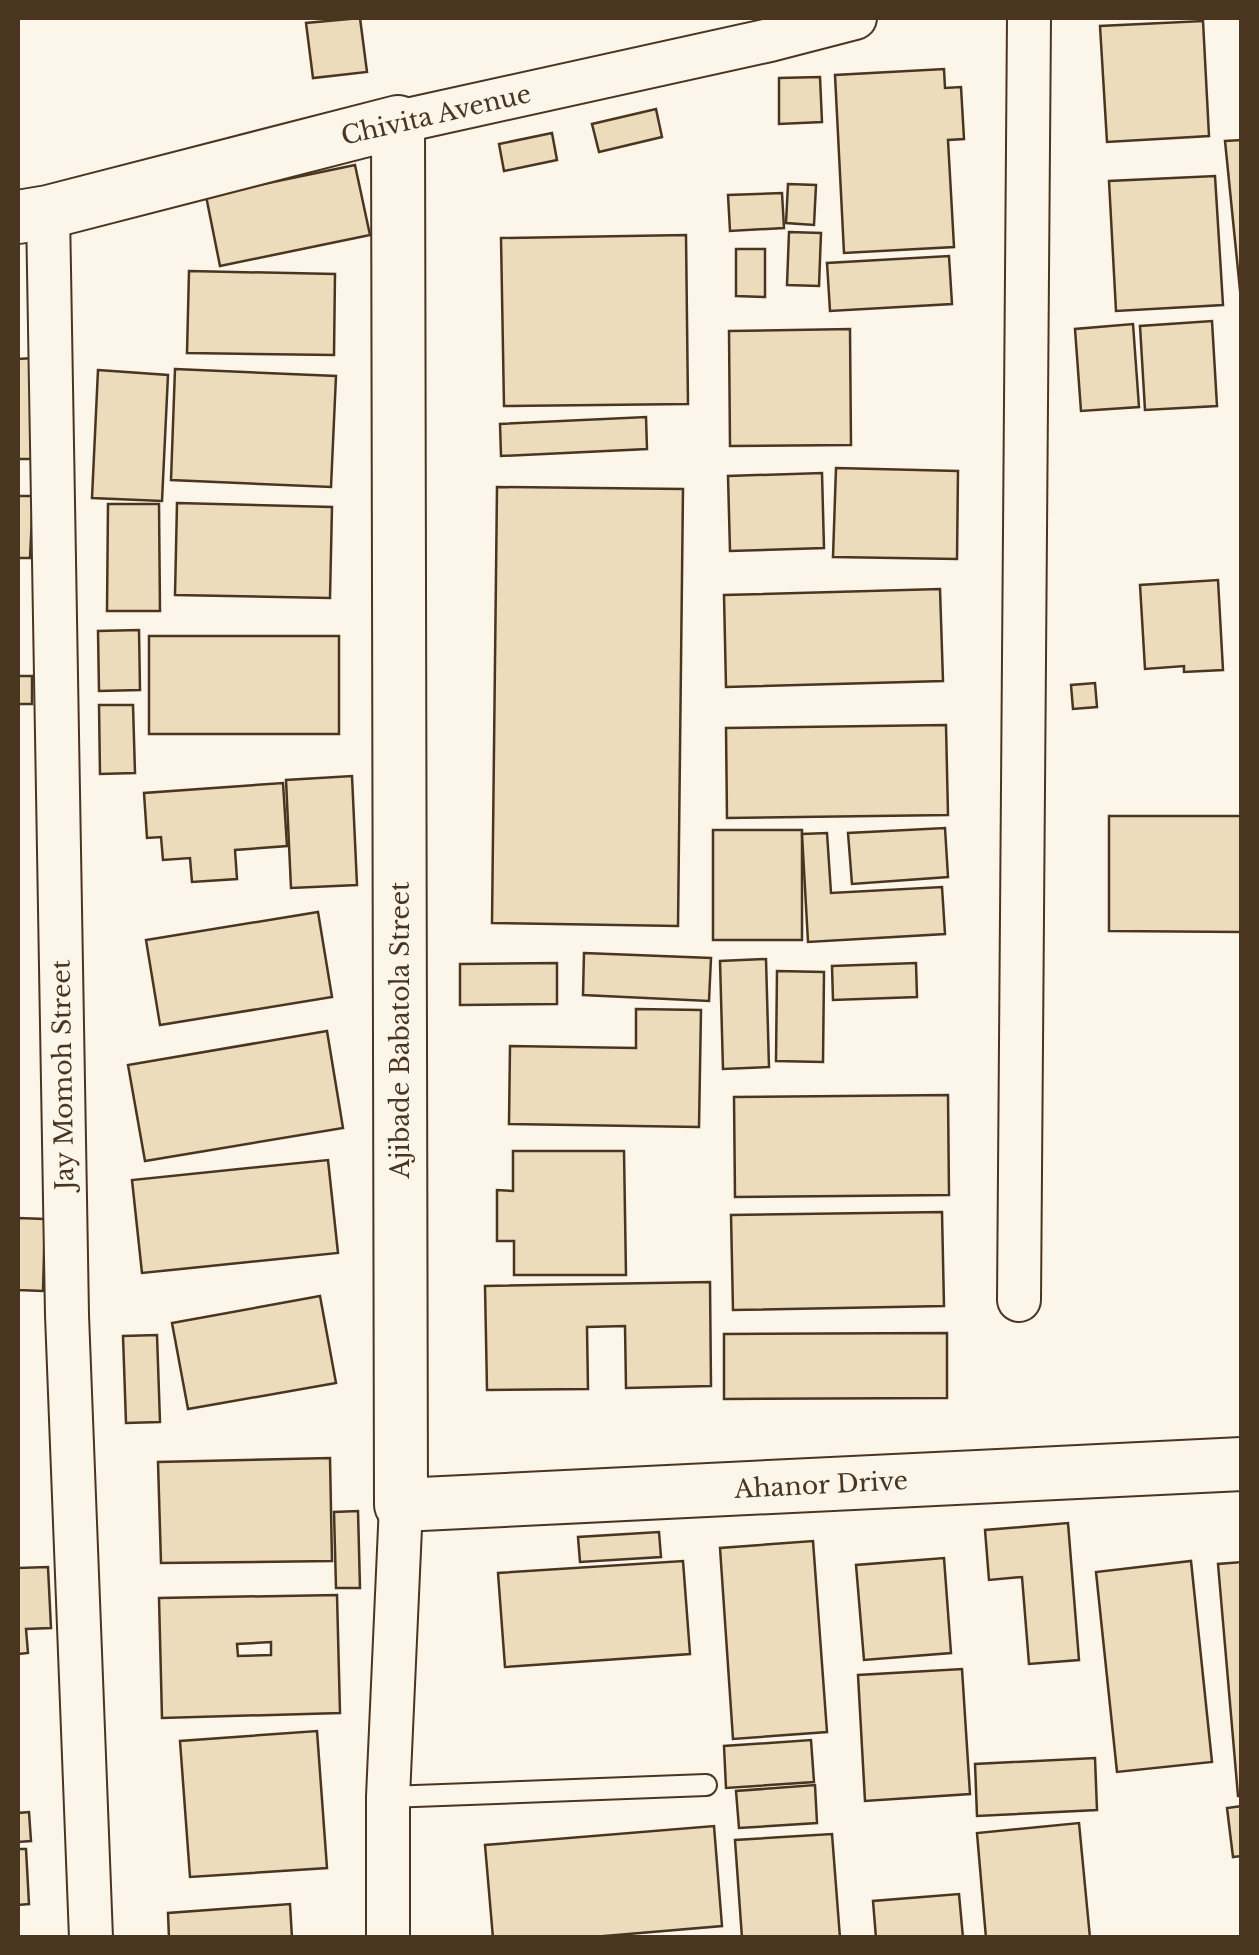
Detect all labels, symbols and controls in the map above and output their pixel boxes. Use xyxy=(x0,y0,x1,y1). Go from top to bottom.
street label: Chivita Avenue xyxy=(338,78,534,152)
street label: Ajibade Babatola Street xyxy=(385,881,416,1180)
street label: Jay Momoh Street xyxy=(45,959,81,1193)
street label: Ahanor Drive xyxy=(732,1465,909,1505)

